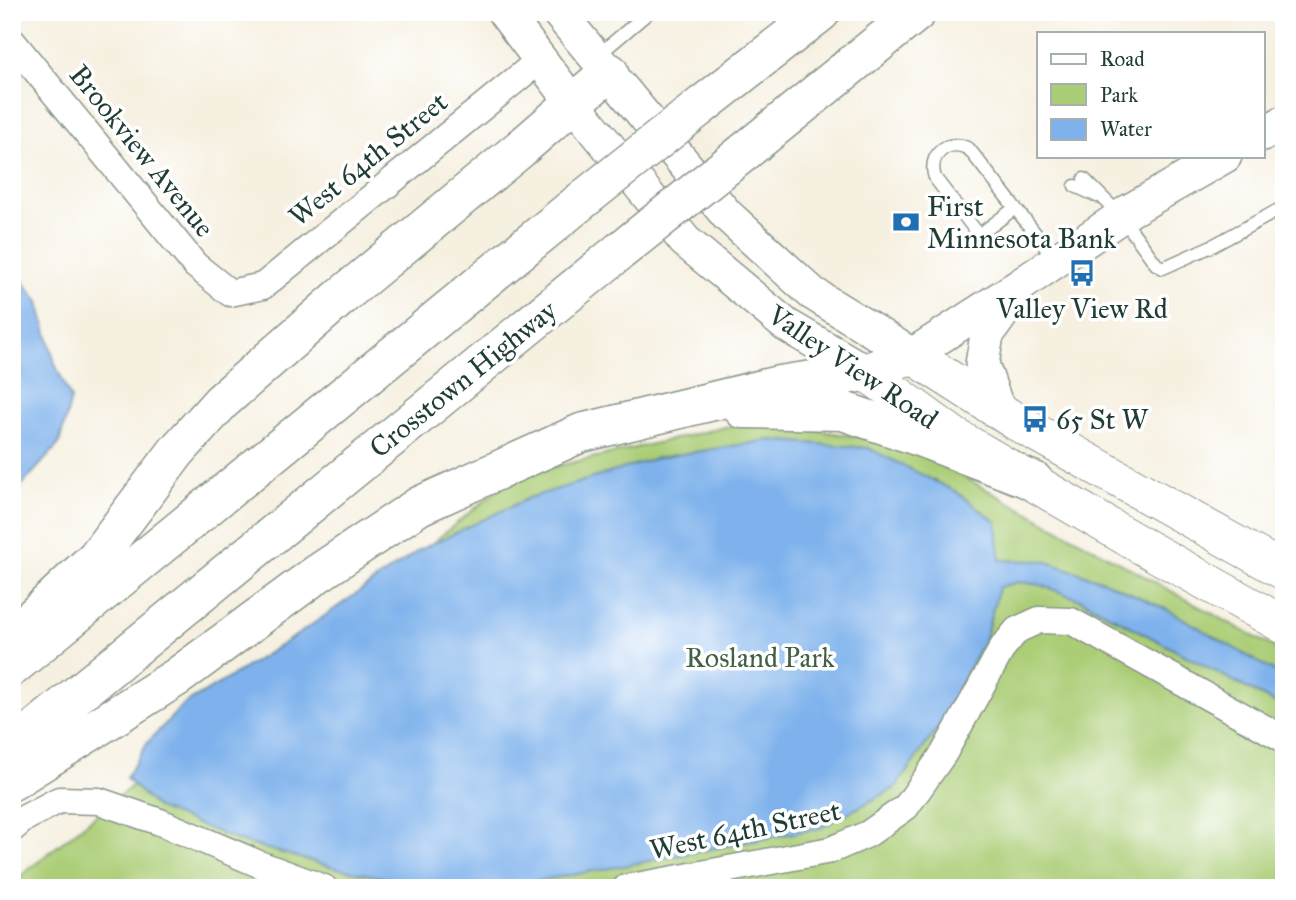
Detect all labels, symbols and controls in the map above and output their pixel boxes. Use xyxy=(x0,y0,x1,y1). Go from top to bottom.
legend xyxy=(1037,32,1264,158)
text: Road xyxy=(1100,46,1145,72)
street label: Brookview Avenue xyxy=(62,58,222,244)
text: Park xyxy=(1100,82,1138,108)
street label: West 64th Street xyxy=(281,84,455,234)
text: Water xyxy=(1100,116,1152,142)
place label: First Minnesota Bank xyxy=(927,189,1116,256)
bank icon: First Minnesota Bank xyxy=(891,207,921,237)
bus stop icon: Valley View Rd xyxy=(1067,258,1097,288)
place label: Valley View Rd xyxy=(995,291,1168,326)
street label: Crosstown Highway xyxy=(362,292,564,465)
street label: Valley View Road xyxy=(760,297,945,437)
place label: 65 St W xyxy=(1056,402,1149,437)
bus stop icon: 65 St W xyxy=(1020,404,1050,434)
park label: Rosland Park xyxy=(685,640,835,675)
street label: West 64th Street xyxy=(646,793,844,867)

